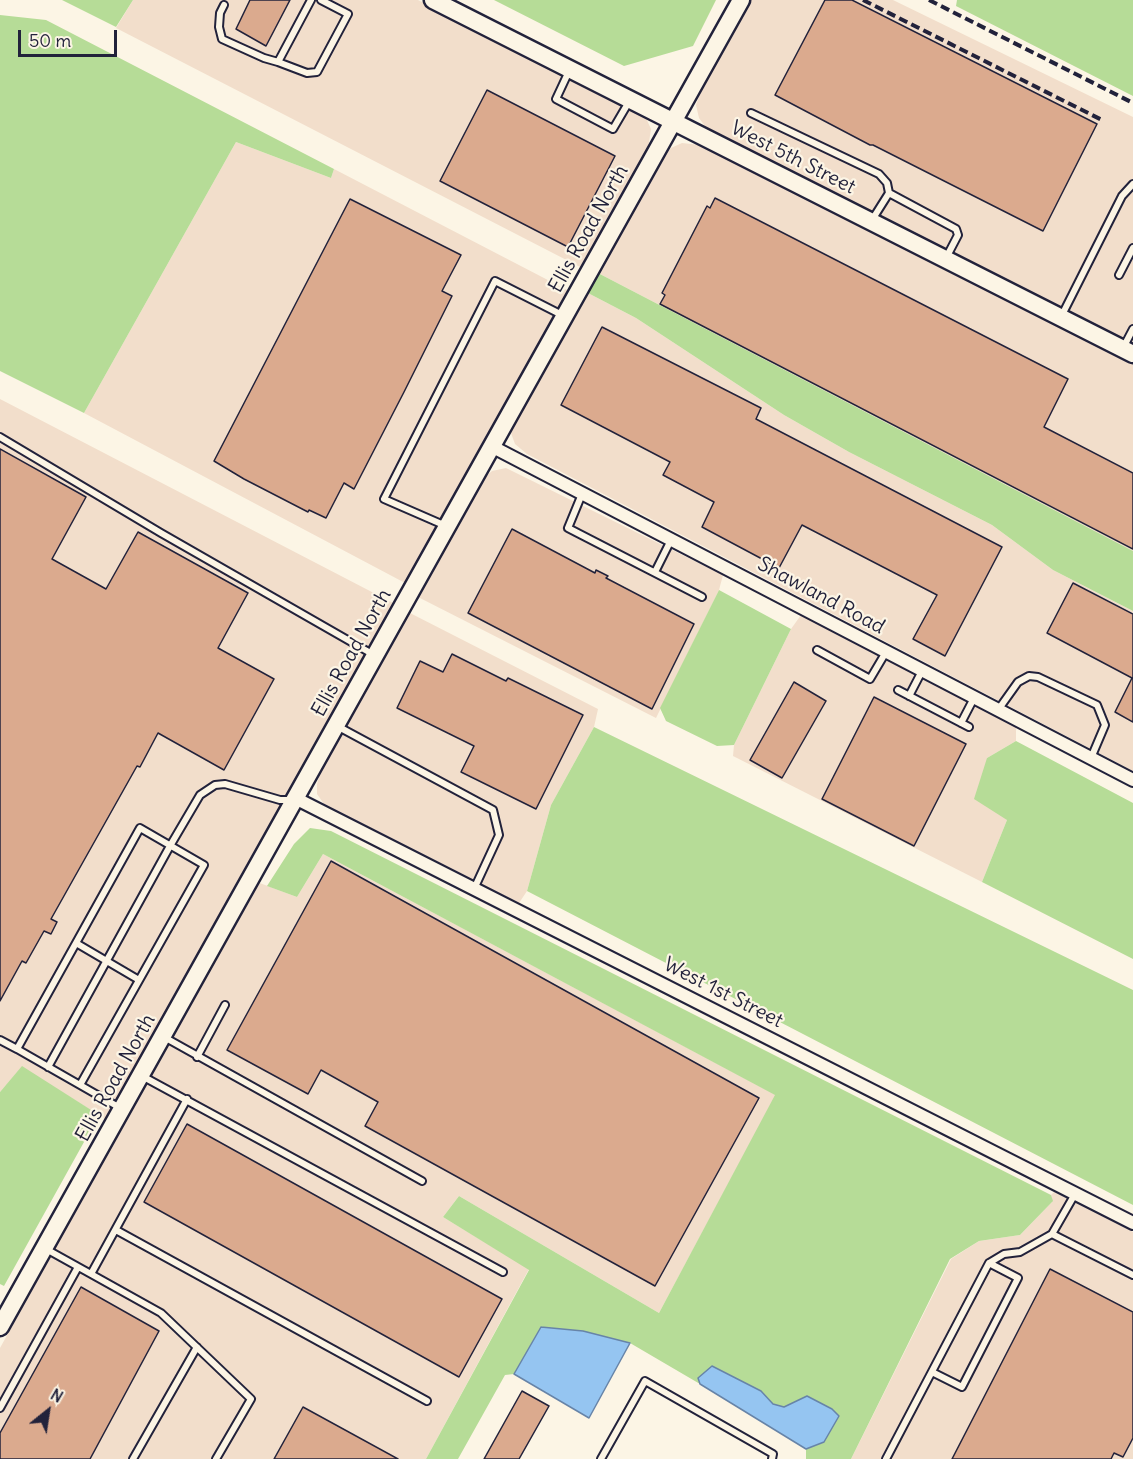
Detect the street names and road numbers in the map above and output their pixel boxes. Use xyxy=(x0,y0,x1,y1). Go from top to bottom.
street label: West 5th Street xyxy=(727,116,859,200)
street label: Ellis Road North xyxy=(544,161,634,297)
street label: Shawland Road xyxy=(753,552,889,640)
street label: Ellis Road North xyxy=(307,585,397,721)
street label: West 1st Street xyxy=(659,953,787,1033)
street label: Ellis Road North xyxy=(71,1010,161,1146)

